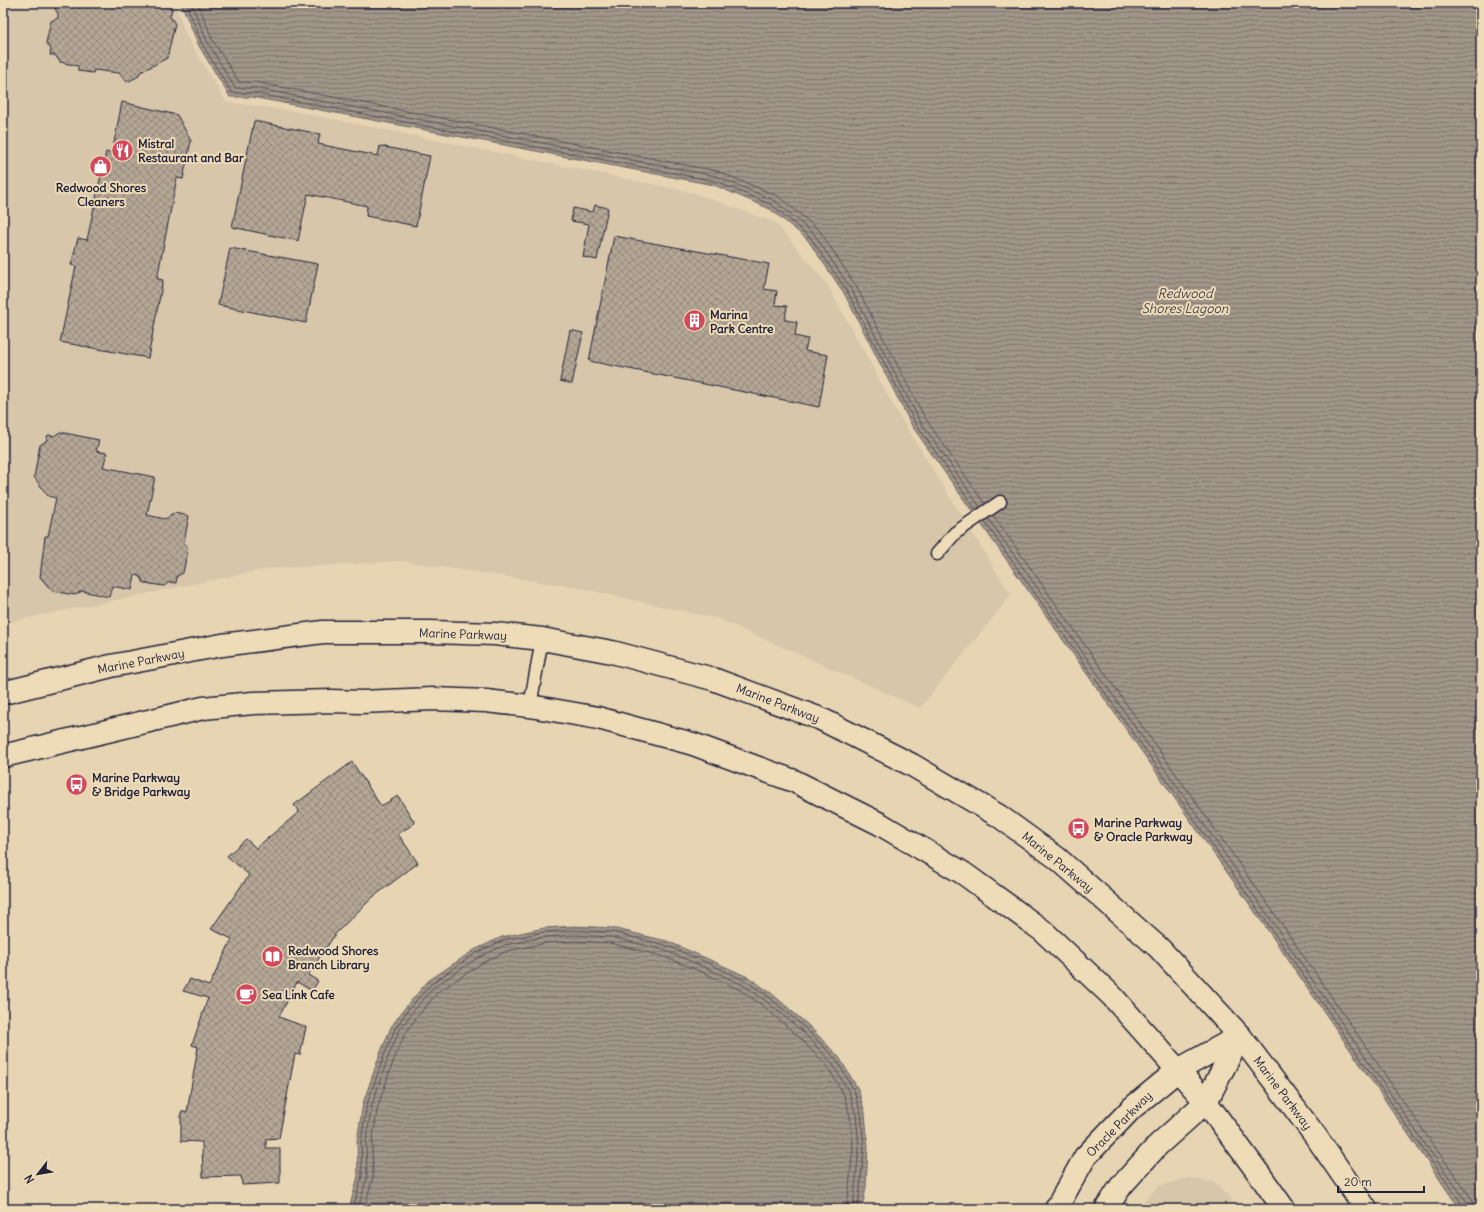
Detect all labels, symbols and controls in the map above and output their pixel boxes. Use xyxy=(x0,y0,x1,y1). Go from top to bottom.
place label: Mistral Restaurant and Bar xyxy=(138,136,244,165)
restaurant icon: Mistral Restaurant and Bar xyxy=(109,137,135,163)
shop icon: Redwood Shores Cleaners xyxy=(88,153,114,179)
place label: Redwood Shores Cleaners xyxy=(56,180,147,209)
water label: Redwood Shores Lagoon xyxy=(1142,285,1229,317)
place label: Marina Park Centre xyxy=(710,307,774,336)
building icon: Marina Park Centre xyxy=(681,308,707,334)
street label: Marine Parkway xyxy=(419,625,507,643)
street label: Marine Parkway xyxy=(96,645,186,677)
street label: Marine Parkway xyxy=(734,680,822,726)
place label: Marine Parkway & Bridge Parkway xyxy=(92,770,191,800)
bus stop icon: Marine Parkway & Bridge Parkway xyxy=(63,771,89,797)
place label: Marine Parkway & Oracle Parkway xyxy=(1094,815,1193,845)
bus stop icon: Marine Parkway & Oracle Parkway xyxy=(1065,816,1091,842)
street label: Marine Parkway xyxy=(1019,828,1097,896)
place label: Redwood Shores Branch Library xyxy=(288,943,379,973)
library icon: Redwood Shores Branch Library xyxy=(259,944,285,970)
cafe icon: Sea Link Cafe xyxy=(233,981,259,1007)
place label: Sea Link Cafe xyxy=(262,987,335,1002)
street label: Marine Parkway xyxy=(1250,1053,1316,1133)
street label: Oracle Parkway xyxy=(1083,1088,1155,1160)
north arrow xyxy=(18,1154,58,1194)
scale bar xyxy=(1338,1168,1424,1194)
text: N xyxy=(21,1172,37,1186)
text: 20 m xyxy=(1344,1174,1372,1189)

